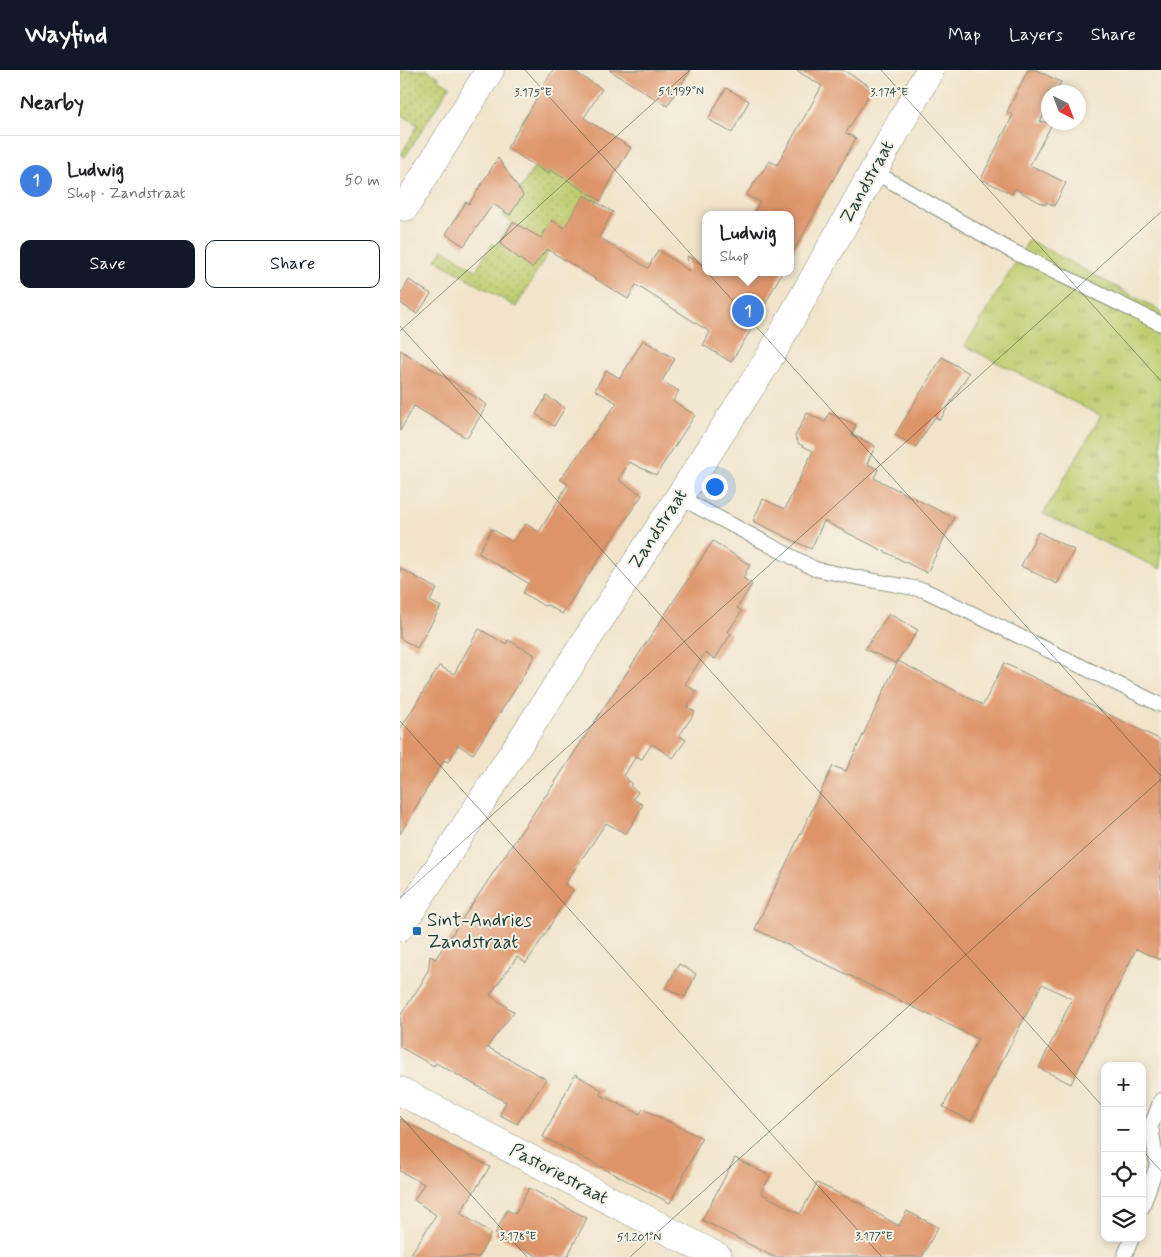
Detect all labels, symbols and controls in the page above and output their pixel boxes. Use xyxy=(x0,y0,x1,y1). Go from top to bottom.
text: Wayfind xyxy=(25,20,107,51)
text: Map xyxy=(948,23,981,47)
text: Layers xyxy=(1009,23,1063,47)
text: Share xyxy=(1091,23,1136,47)
text: 51.199°N xyxy=(658,84,704,100)
text: 3.175°E xyxy=(514,85,552,101)
text: 3.174°E xyxy=(870,85,908,101)
north arrow xyxy=(1041,85,1086,130)
text: Nearby xyxy=(20,89,84,117)
street label: Zandstraat xyxy=(834,136,900,228)
text: Ludwig xyxy=(67,158,124,183)
text: 1 xyxy=(32,170,40,191)
text: 50 m xyxy=(344,170,380,191)
text: Shop · Zandstraat xyxy=(67,183,186,204)
popup xyxy=(702,211,794,276)
text: Ludwig xyxy=(720,221,776,246)
button: Save xyxy=(20,240,195,288)
button: Share xyxy=(205,240,380,288)
text: Shop xyxy=(720,246,749,267)
pin: 1 xyxy=(732,292,764,330)
your location xyxy=(702,474,728,500)
street label: Zandstraat xyxy=(623,484,693,574)
place label: Sint-Andries Zandstraat xyxy=(427,908,533,955)
marker: Sint-Andries Zandstraat xyxy=(411,925,423,937)
map controls xyxy=(1101,1062,1146,1242)
button: + xyxy=(1101,1062,1146,1107)
button: − xyxy=(1101,1107,1146,1152)
street label: Pastoriestraat xyxy=(505,1137,613,1211)
button: locate xyxy=(1101,1152,1146,1197)
button: layers xyxy=(1101,1197,1146,1242)
text: 3.178°E xyxy=(499,1229,537,1245)
text: 3.177°E xyxy=(855,1229,893,1245)
text: 51.201°N xyxy=(617,1230,661,1246)

